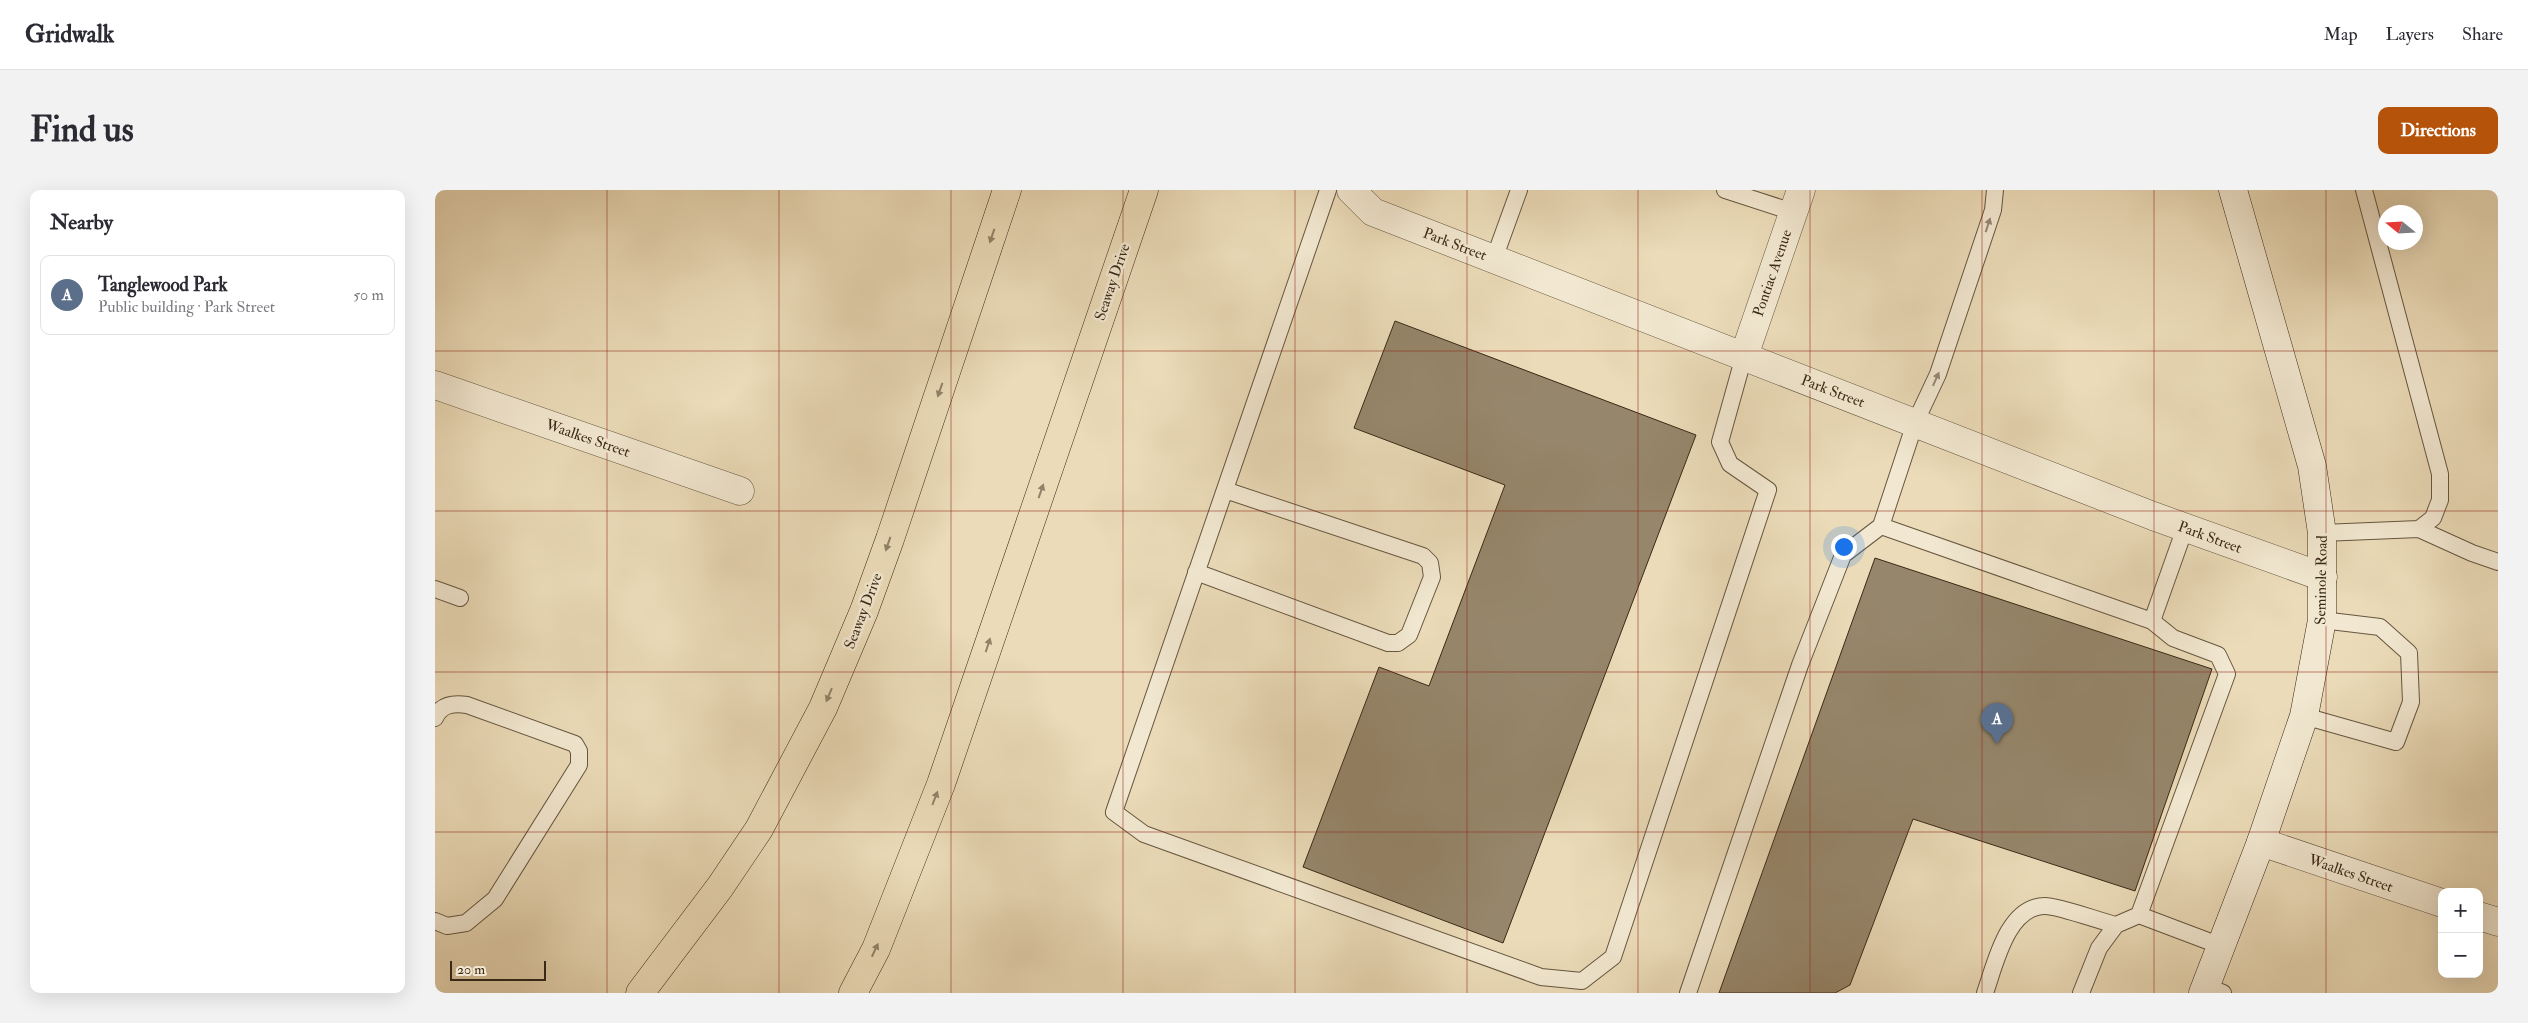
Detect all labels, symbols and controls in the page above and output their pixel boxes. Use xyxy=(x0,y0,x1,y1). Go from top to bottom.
text: Gridwalk xyxy=(25,19,114,50)
text: Map xyxy=(2324,23,2358,46)
text: Layers xyxy=(2386,23,2434,46)
text: Share xyxy=(2462,23,2503,46)
button: Directions xyxy=(2378,107,2498,154)
text: Find us xyxy=(30,108,134,152)
north arrow xyxy=(2378,205,2423,250)
text: Nearby xyxy=(50,209,113,236)
one-way arrow xyxy=(1985,218,1992,233)
street label: Park Street xyxy=(1420,224,1489,265)
street label: Pontiac Avenue xyxy=(1749,227,1796,319)
one-way arrow xyxy=(988,229,996,244)
street label: Seaway Drive xyxy=(1090,241,1134,323)
text: Tanglewood Park xyxy=(98,273,228,297)
text: A xyxy=(62,285,72,305)
text: 50 m xyxy=(353,285,384,305)
text: Public building · Park Street xyxy=(98,297,275,317)
street label: Park Street xyxy=(1798,371,1867,412)
one-way arrow xyxy=(1932,372,1940,386)
one-way arrow xyxy=(936,383,943,398)
street label: Waalkes Street xyxy=(542,415,633,462)
one-way arrow xyxy=(1038,484,1045,499)
street label: Park Street xyxy=(2175,517,2244,558)
your location xyxy=(1831,534,1857,560)
street label: Seminole Road xyxy=(2311,534,2332,625)
one-way arrow xyxy=(884,537,892,552)
street label: Seaway Drive xyxy=(840,570,887,652)
one-way arrow xyxy=(984,637,992,652)
one-way arrow xyxy=(824,688,832,702)
pin: A xyxy=(1981,703,2013,744)
one-way arrow xyxy=(932,791,939,806)
street label: Waalkes Street xyxy=(2305,850,2396,897)
map controls xyxy=(2438,888,2483,978)
button: + xyxy=(2438,888,2483,933)
button: − xyxy=(2438,933,2483,978)
one-way arrow xyxy=(872,943,880,957)
scale bar xyxy=(450,958,546,981)
text: 20 m xyxy=(457,961,485,978)

